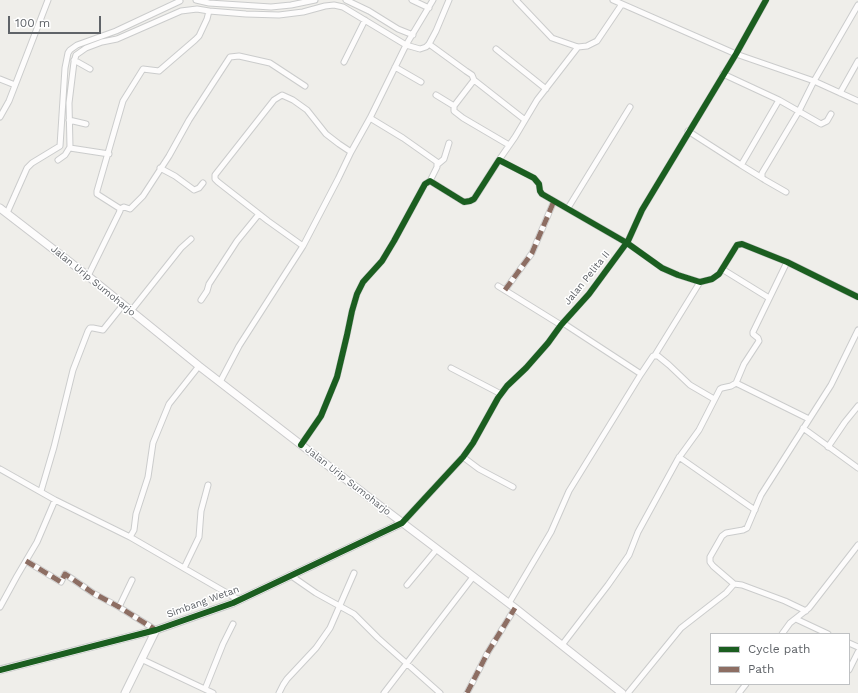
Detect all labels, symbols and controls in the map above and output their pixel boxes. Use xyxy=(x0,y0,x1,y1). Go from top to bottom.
scale bar xyxy=(10,8,103,34)
text: 100 m xyxy=(15,16,50,30)
street label: Jalan Urip Sumoharjo xyxy=(48,243,138,319)
street label: Jalan Pelita II xyxy=(562,249,612,307)
street label: Jalan Urip Sumoharjo xyxy=(303,444,393,518)
street label: Simbang Wetan xyxy=(165,583,241,621)
legend xyxy=(710,633,850,685)
text: Cycle path xyxy=(748,642,810,656)
text: Path xyxy=(748,662,774,676)

